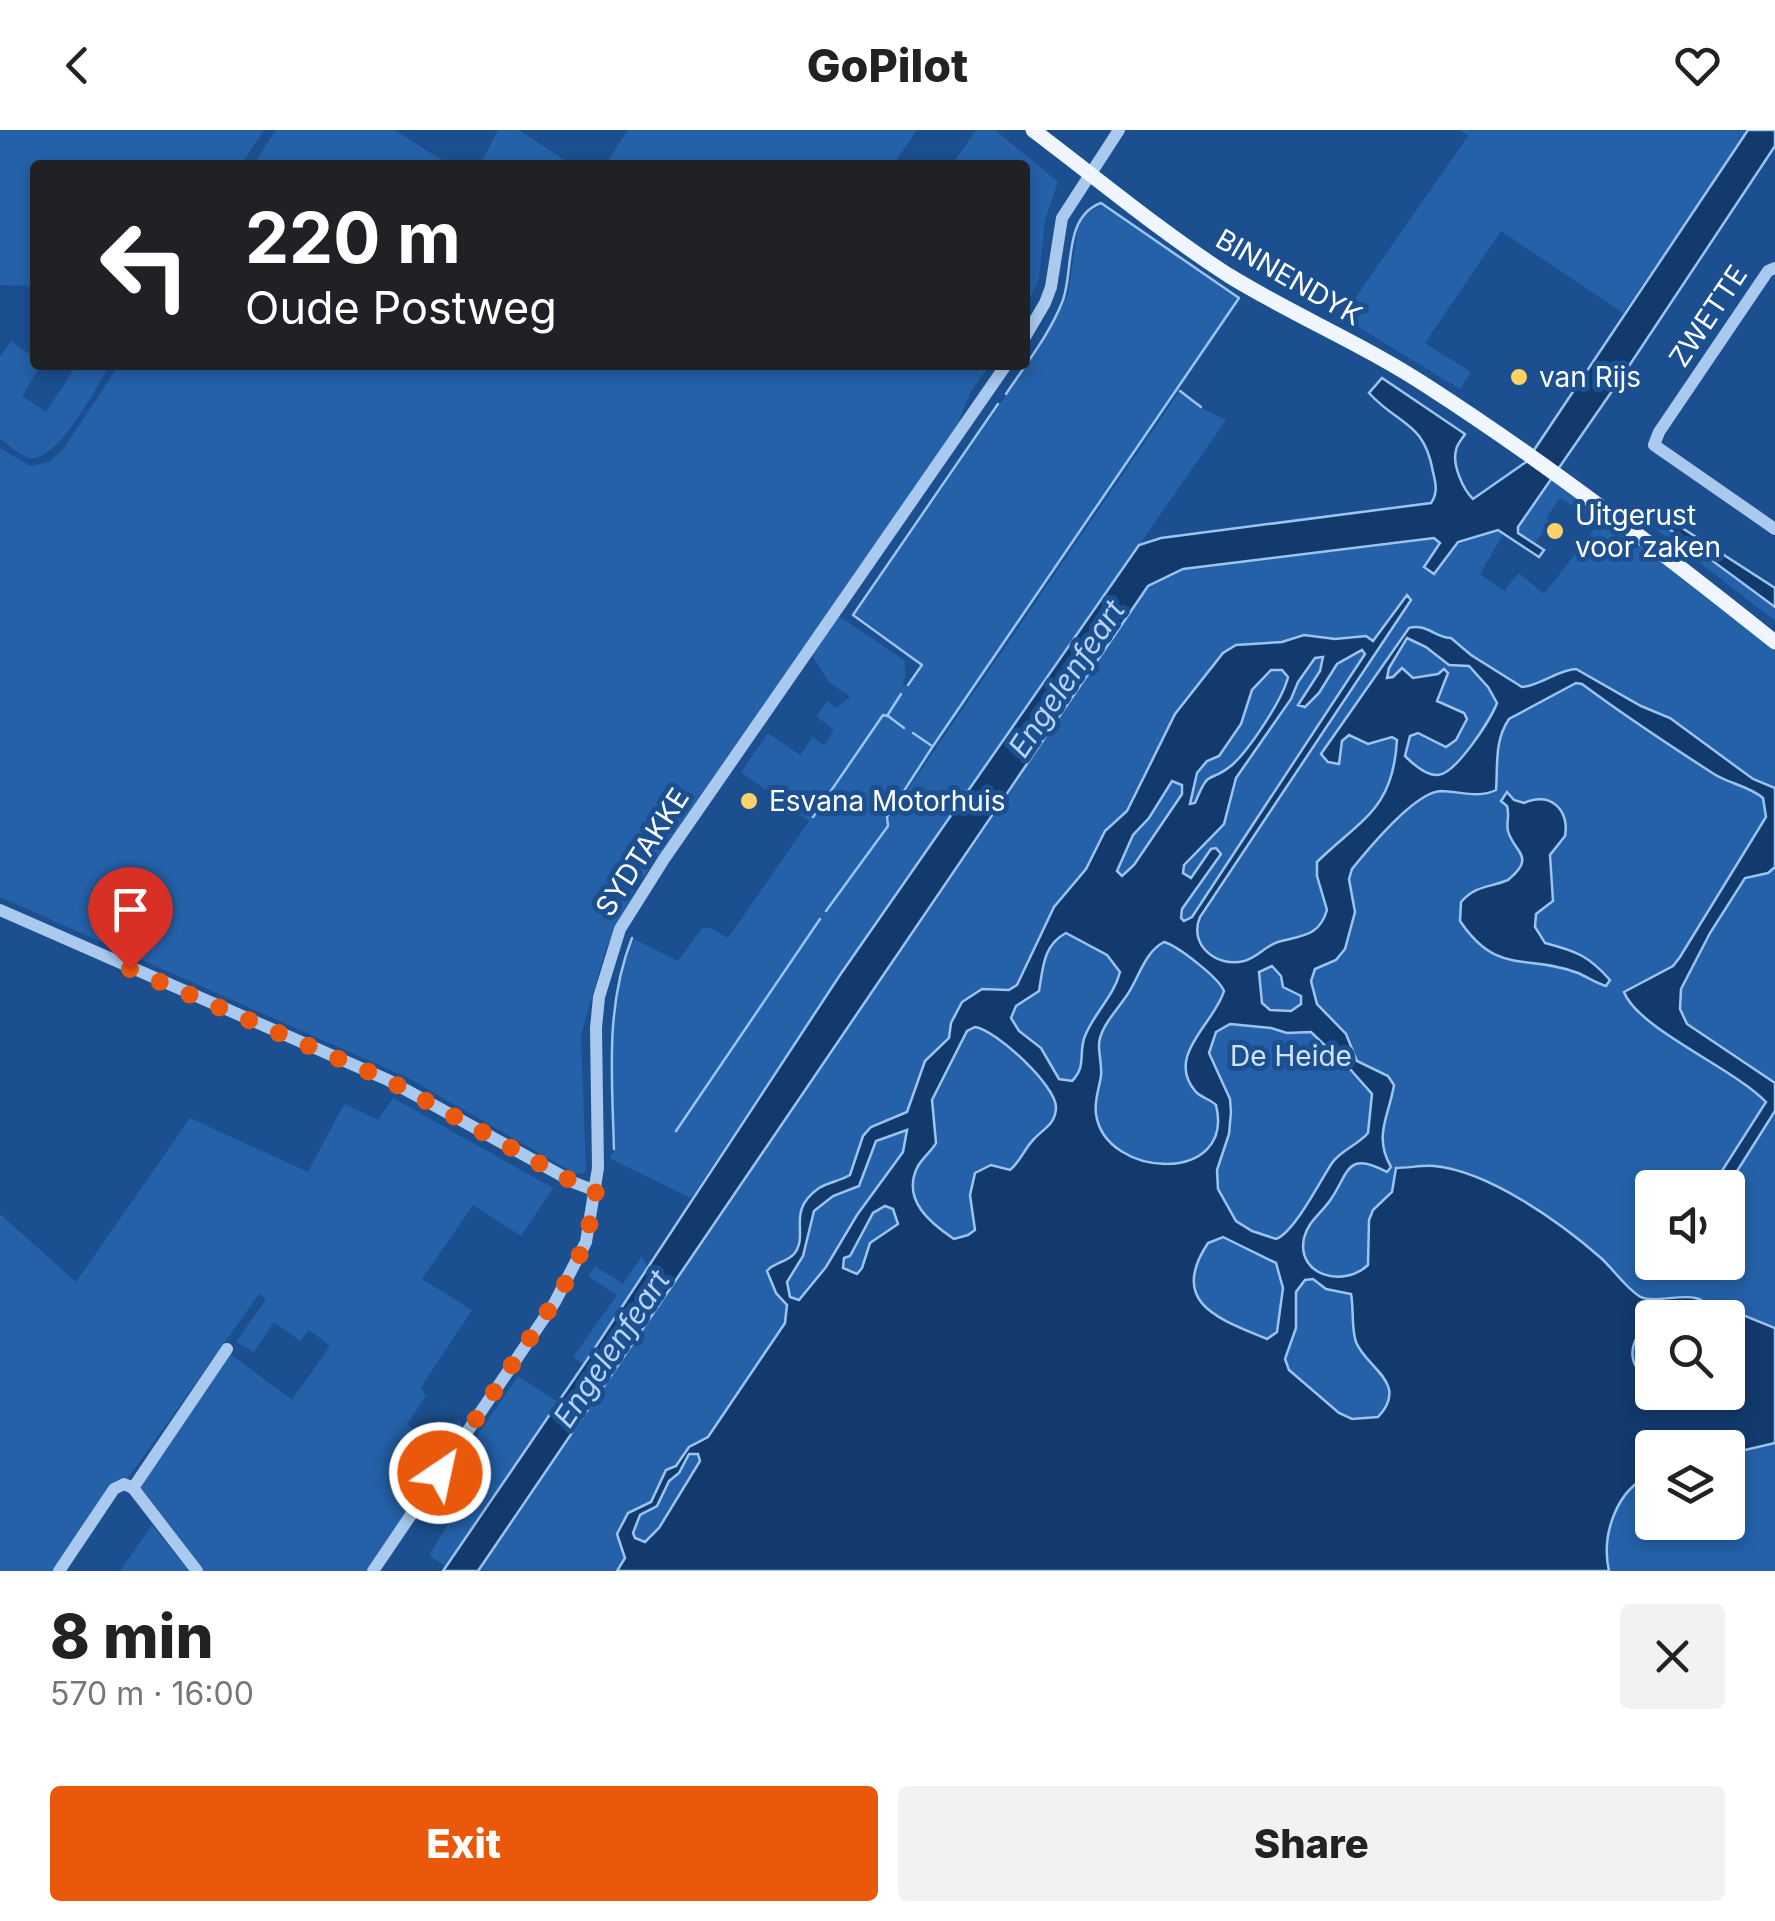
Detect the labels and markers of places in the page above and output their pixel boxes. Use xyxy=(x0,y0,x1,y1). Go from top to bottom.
place label: van Rijs xyxy=(1539,360,1641,394)
marker: van Rijs xyxy=(1508,366,1530,388)
place label: Uitgerust voor zaken xyxy=(1575,498,1721,564)
marker: Uitgerust voor zaken xyxy=(1544,520,1566,542)
place label: Esvana Motorhuis xyxy=(769,784,1005,818)
marker: Esvana Motorhuis xyxy=(738,790,760,812)
pin xyxy=(88,867,173,970)

